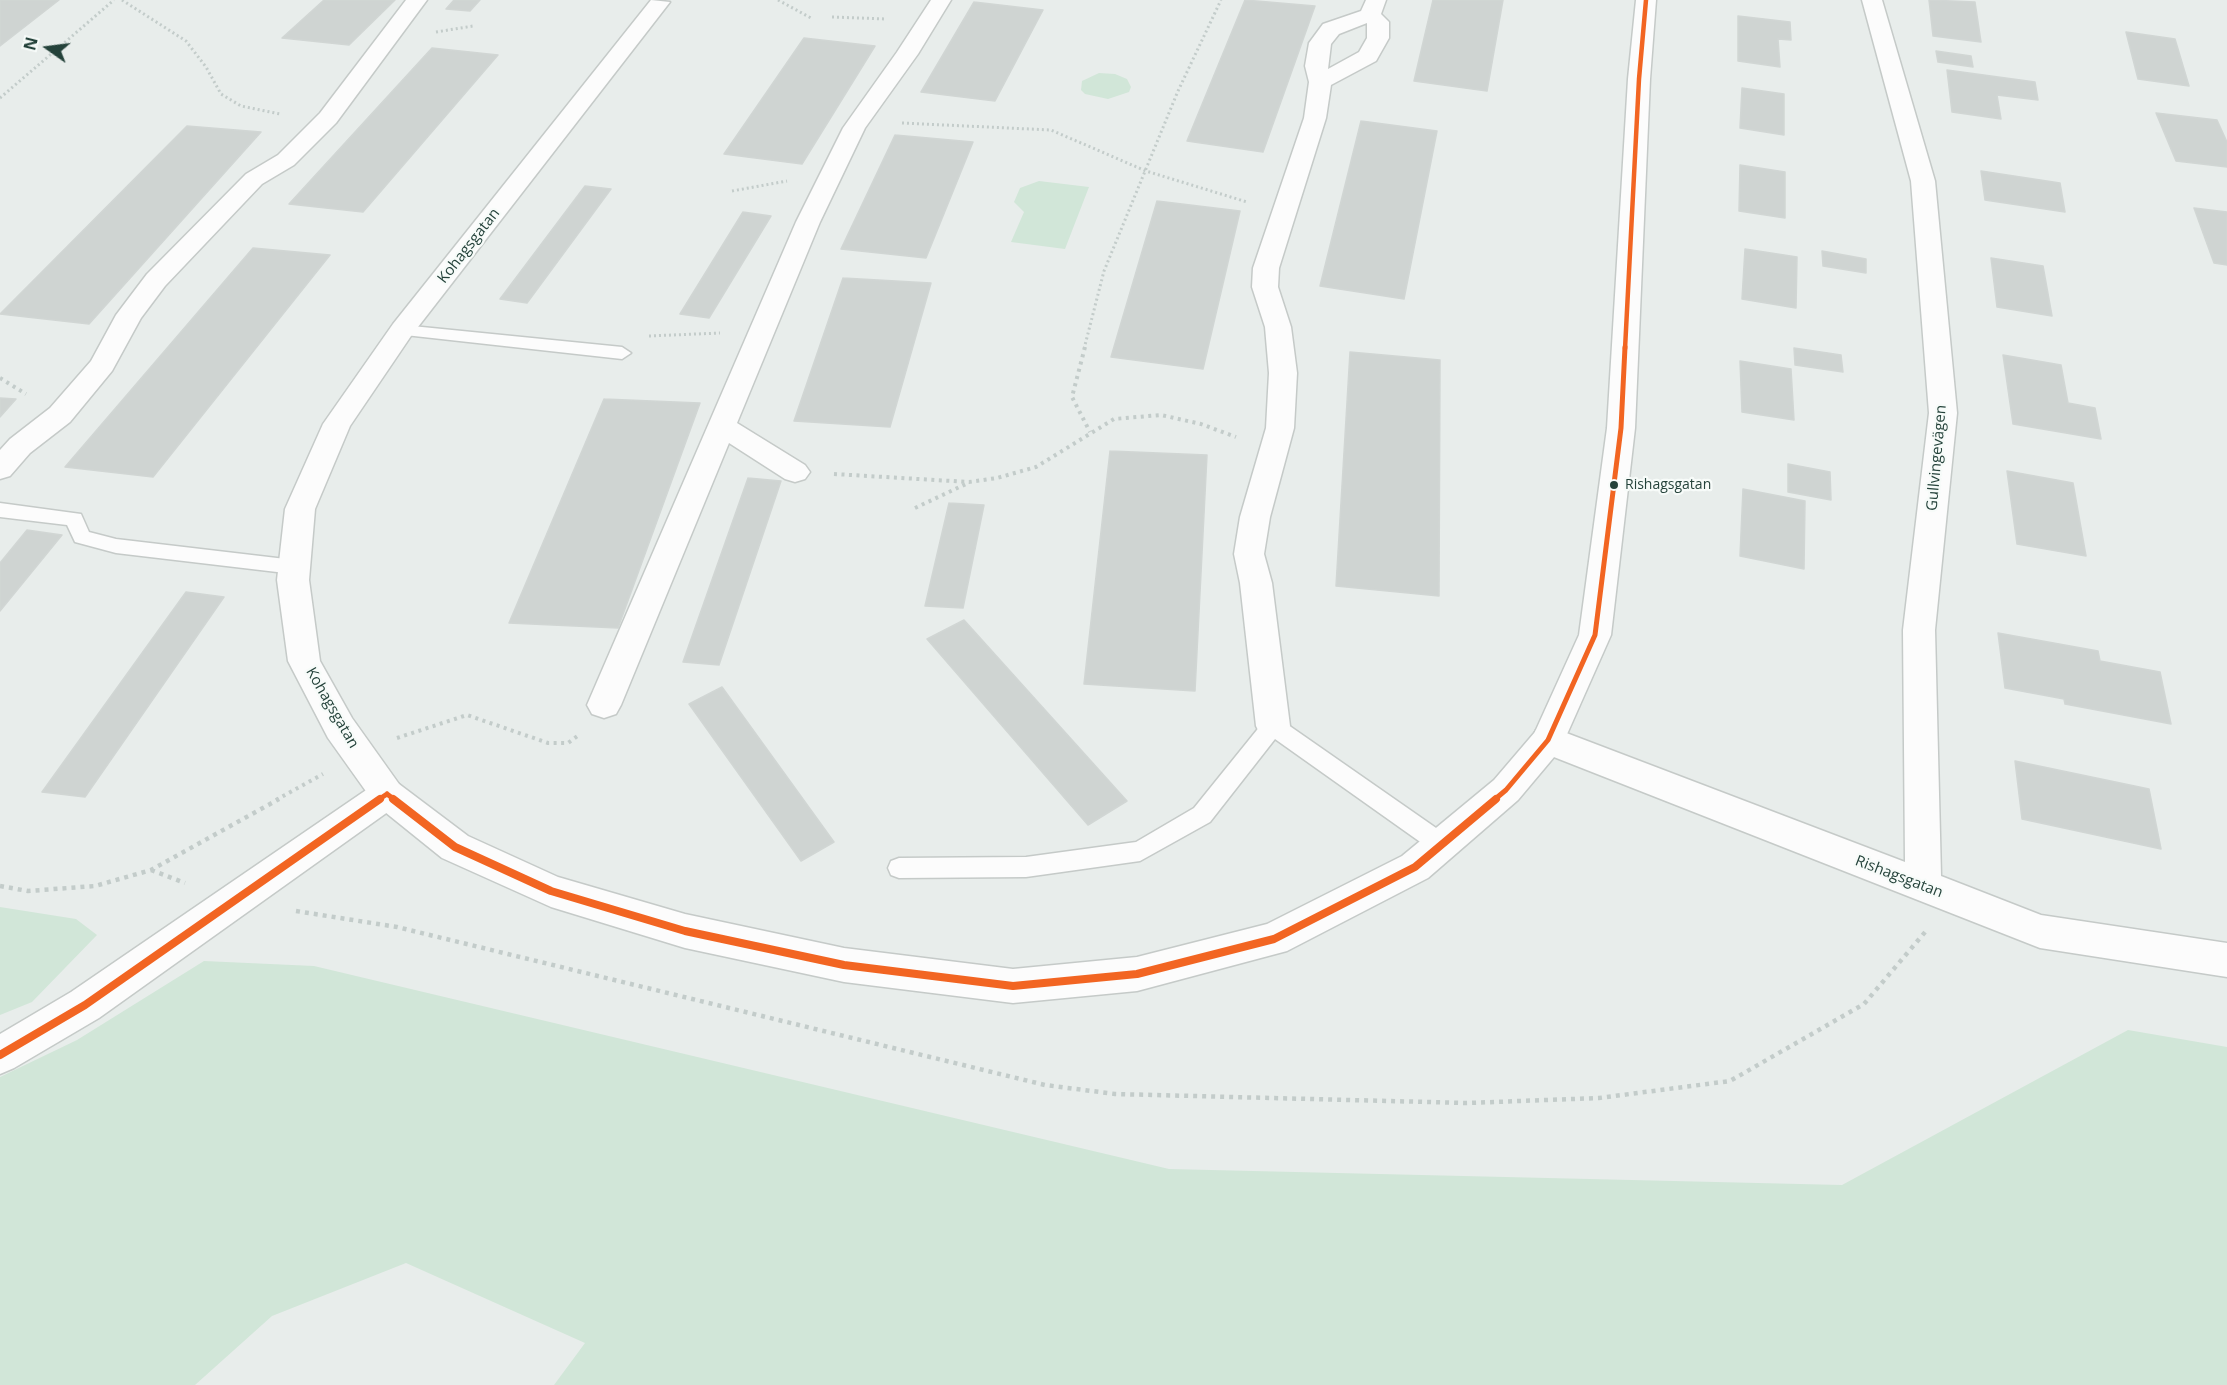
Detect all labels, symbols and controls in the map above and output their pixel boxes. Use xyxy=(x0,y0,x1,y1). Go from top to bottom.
north arrow xyxy=(18,18,78,78)
text: N xyxy=(18,35,43,53)
street label: Kohagsgatan xyxy=(434,205,504,287)
street label: Gullvingevägen xyxy=(1923,404,1951,512)
place label: Rishagsgatan xyxy=(1625,477,1711,493)
marker: Rishagsgatan xyxy=(1608,479,1620,491)
street label: Kohagsgatan xyxy=(302,664,362,752)
street label: Rishagsgatan xyxy=(1853,852,1945,902)

